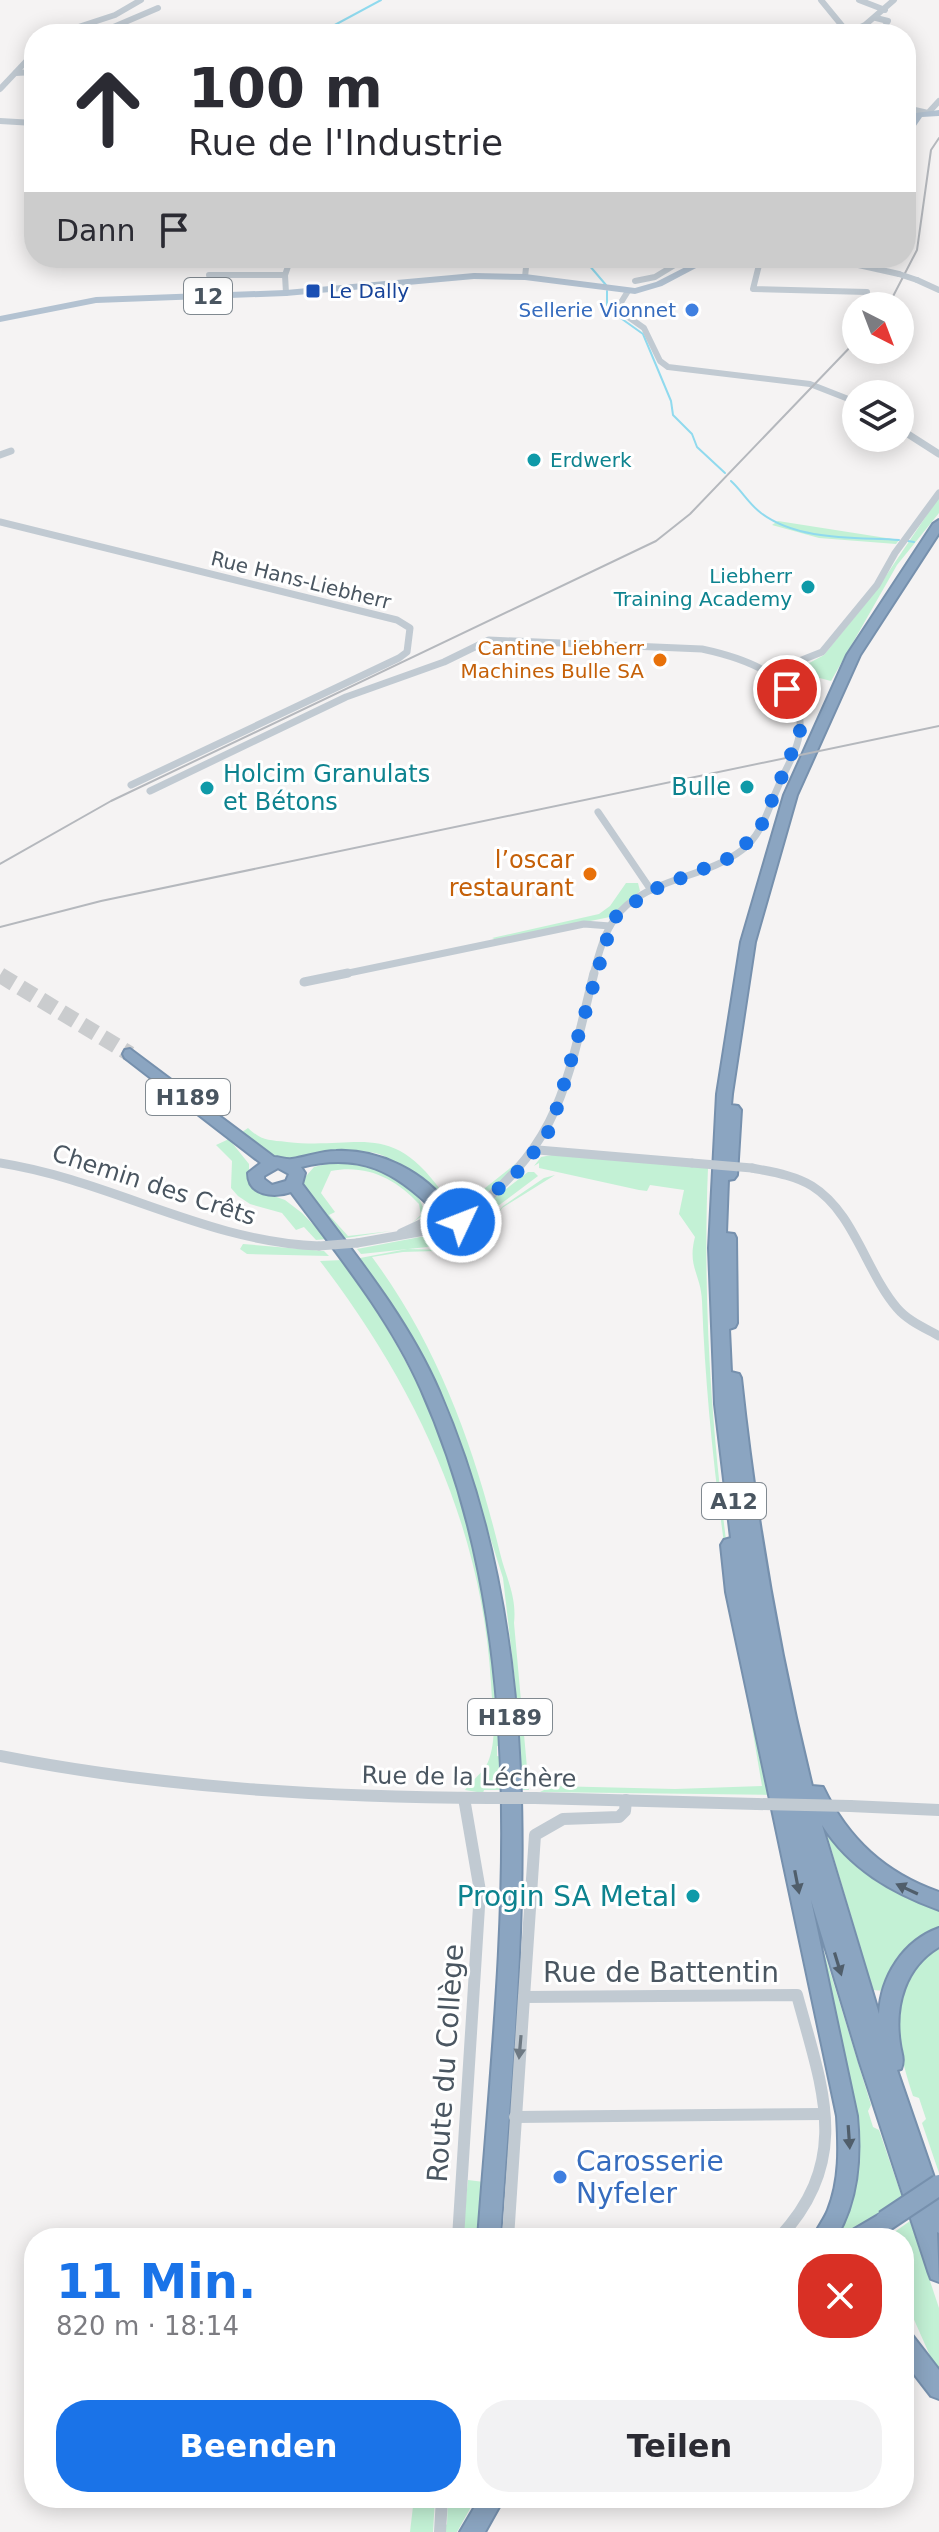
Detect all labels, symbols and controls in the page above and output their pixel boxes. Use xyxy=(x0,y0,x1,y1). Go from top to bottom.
text: 100 m xyxy=(188,55,383,120)
icon: ahead xyxy=(56,56,160,160)
text: Rue de l'Industrie xyxy=(188,122,503,163)
icon: arrive xyxy=(152,208,196,252)
text: Dann xyxy=(56,213,136,248)
road number: 12 xyxy=(184,278,232,314)
place label: Le Dally xyxy=(329,279,409,303)
marker: Le Dally xyxy=(304,282,322,300)
north arrow xyxy=(842,292,914,364)
map controls xyxy=(842,292,914,452)
place label: Sellerie Vionnet xyxy=(519,298,676,322)
marker: Sellerie Vionnet xyxy=(683,301,701,319)
button: layers xyxy=(842,380,914,452)
place label: Erdwerk xyxy=(550,448,632,472)
marker: Erdwerk xyxy=(525,451,543,469)
street label: Rue Hans-Liebherr xyxy=(208,546,394,614)
place label: Liebherr Training Academy xyxy=(613,564,793,611)
marker: Liebherr Training Academy xyxy=(799,578,817,596)
place label: Cantine Liebherr Machines Bulle SA xyxy=(461,636,645,683)
marker: Cantine Liebherr Machines Bulle SA xyxy=(651,651,669,669)
pin xyxy=(753,655,821,723)
icon: arrive xyxy=(765,667,809,711)
place label: Holcim Granulats et Bétons xyxy=(223,760,430,816)
place label: Bulle xyxy=(671,773,731,801)
marker: Bulle xyxy=(738,778,756,796)
marker: Holcim Granulats et Bétons xyxy=(198,779,216,797)
place label: l’oscar restaurant xyxy=(449,846,574,902)
marker: l’oscar restaurant xyxy=(581,865,599,883)
road number: H189 xyxy=(146,1079,230,1115)
street label: Chemin des Crêts xyxy=(49,1139,259,1231)
position arrow xyxy=(419,1180,503,1264)
road number: A12 xyxy=(702,1483,766,1519)
road number: H189 xyxy=(468,1699,552,1735)
street label: Rue de la Léchère xyxy=(361,1761,577,1793)
one-way arrow xyxy=(791,1870,804,1895)
place label: Progin SA Metal xyxy=(457,1880,677,1913)
one-way arrow xyxy=(895,1882,919,1895)
marker: Progin SA Metal xyxy=(684,1887,702,1905)
street label: Route du Collège xyxy=(421,1943,470,2183)
one-way arrow xyxy=(832,1952,845,1976)
street label: Rue de Battentin xyxy=(543,1956,779,1989)
one-way arrow xyxy=(513,2035,526,2060)
one-way arrow xyxy=(843,2125,856,2150)
place label: Carosserie Nyfeler xyxy=(576,2145,724,2210)
marker: Carosserie Nyfeler xyxy=(551,2168,569,2186)
text: 11 Min. xyxy=(56,2253,256,2309)
button: close xyxy=(798,2254,882,2338)
text: 820 m · 18:14 xyxy=(56,2311,239,2341)
button: Beenden xyxy=(56,2400,461,2492)
button: Teilen xyxy=(477,2400,882,2492)

